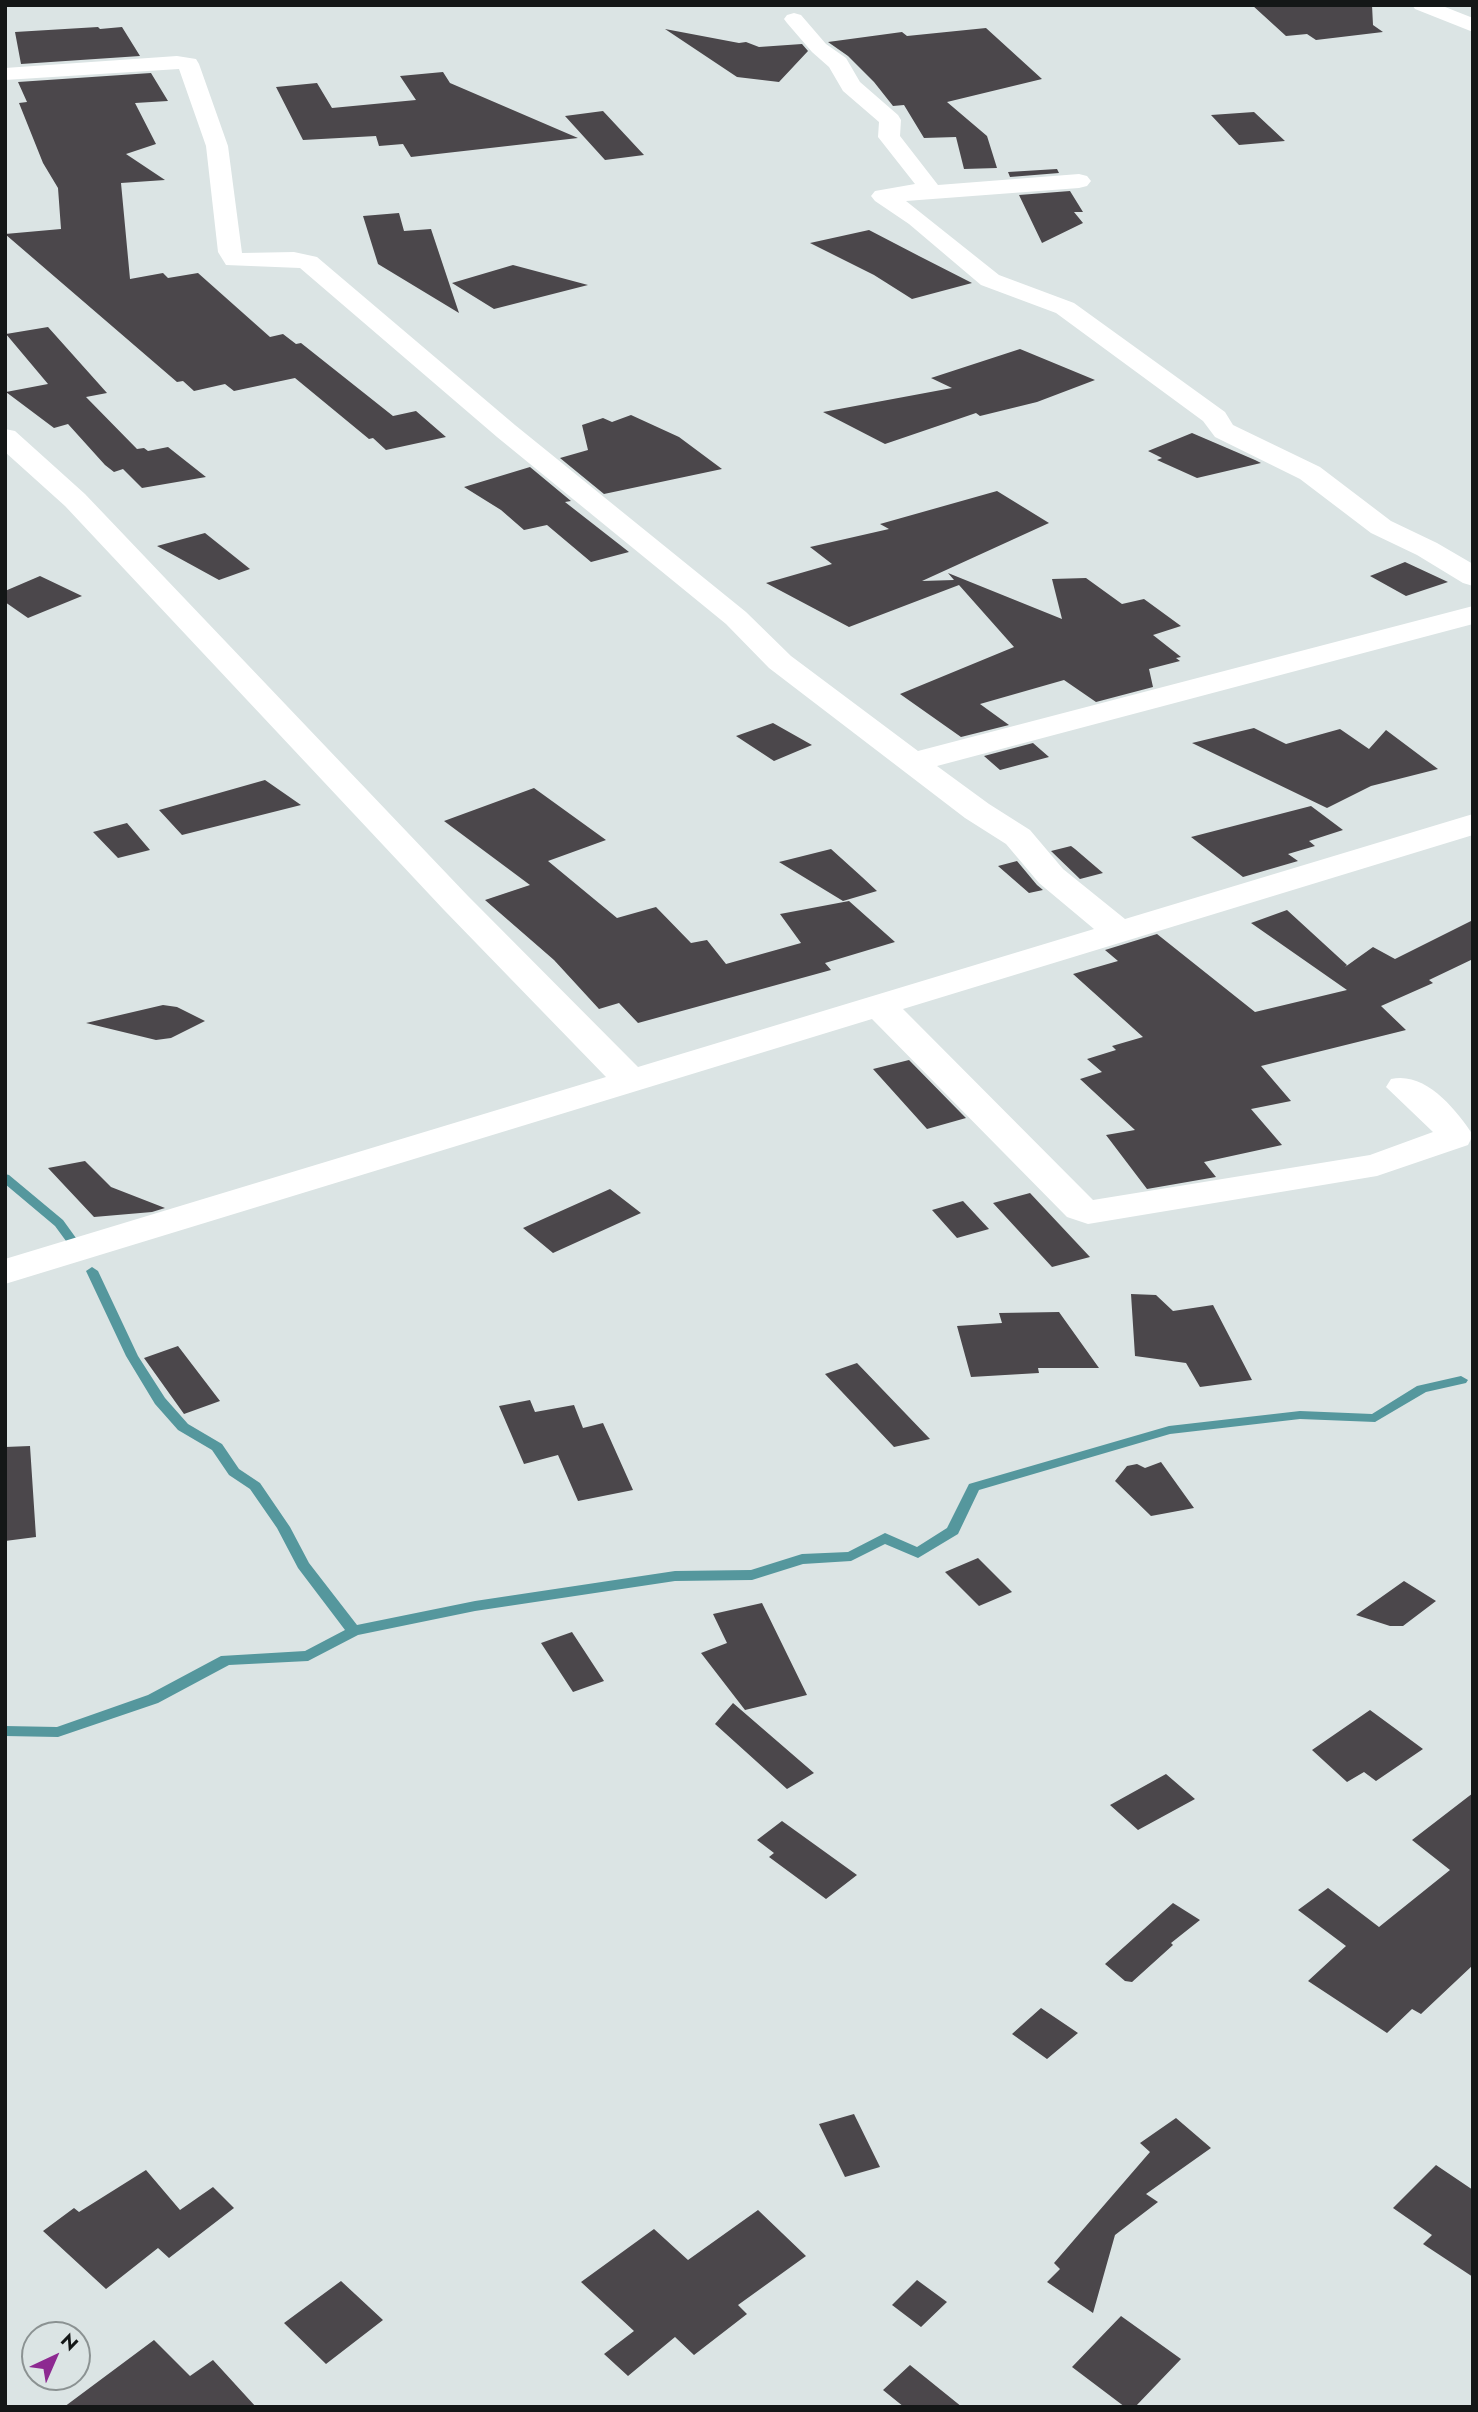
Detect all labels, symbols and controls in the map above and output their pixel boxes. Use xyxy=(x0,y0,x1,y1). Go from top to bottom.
north arrow xyxy=(21,2321,91,2391)
text: N xyxy=(55,2327,84,2357)

